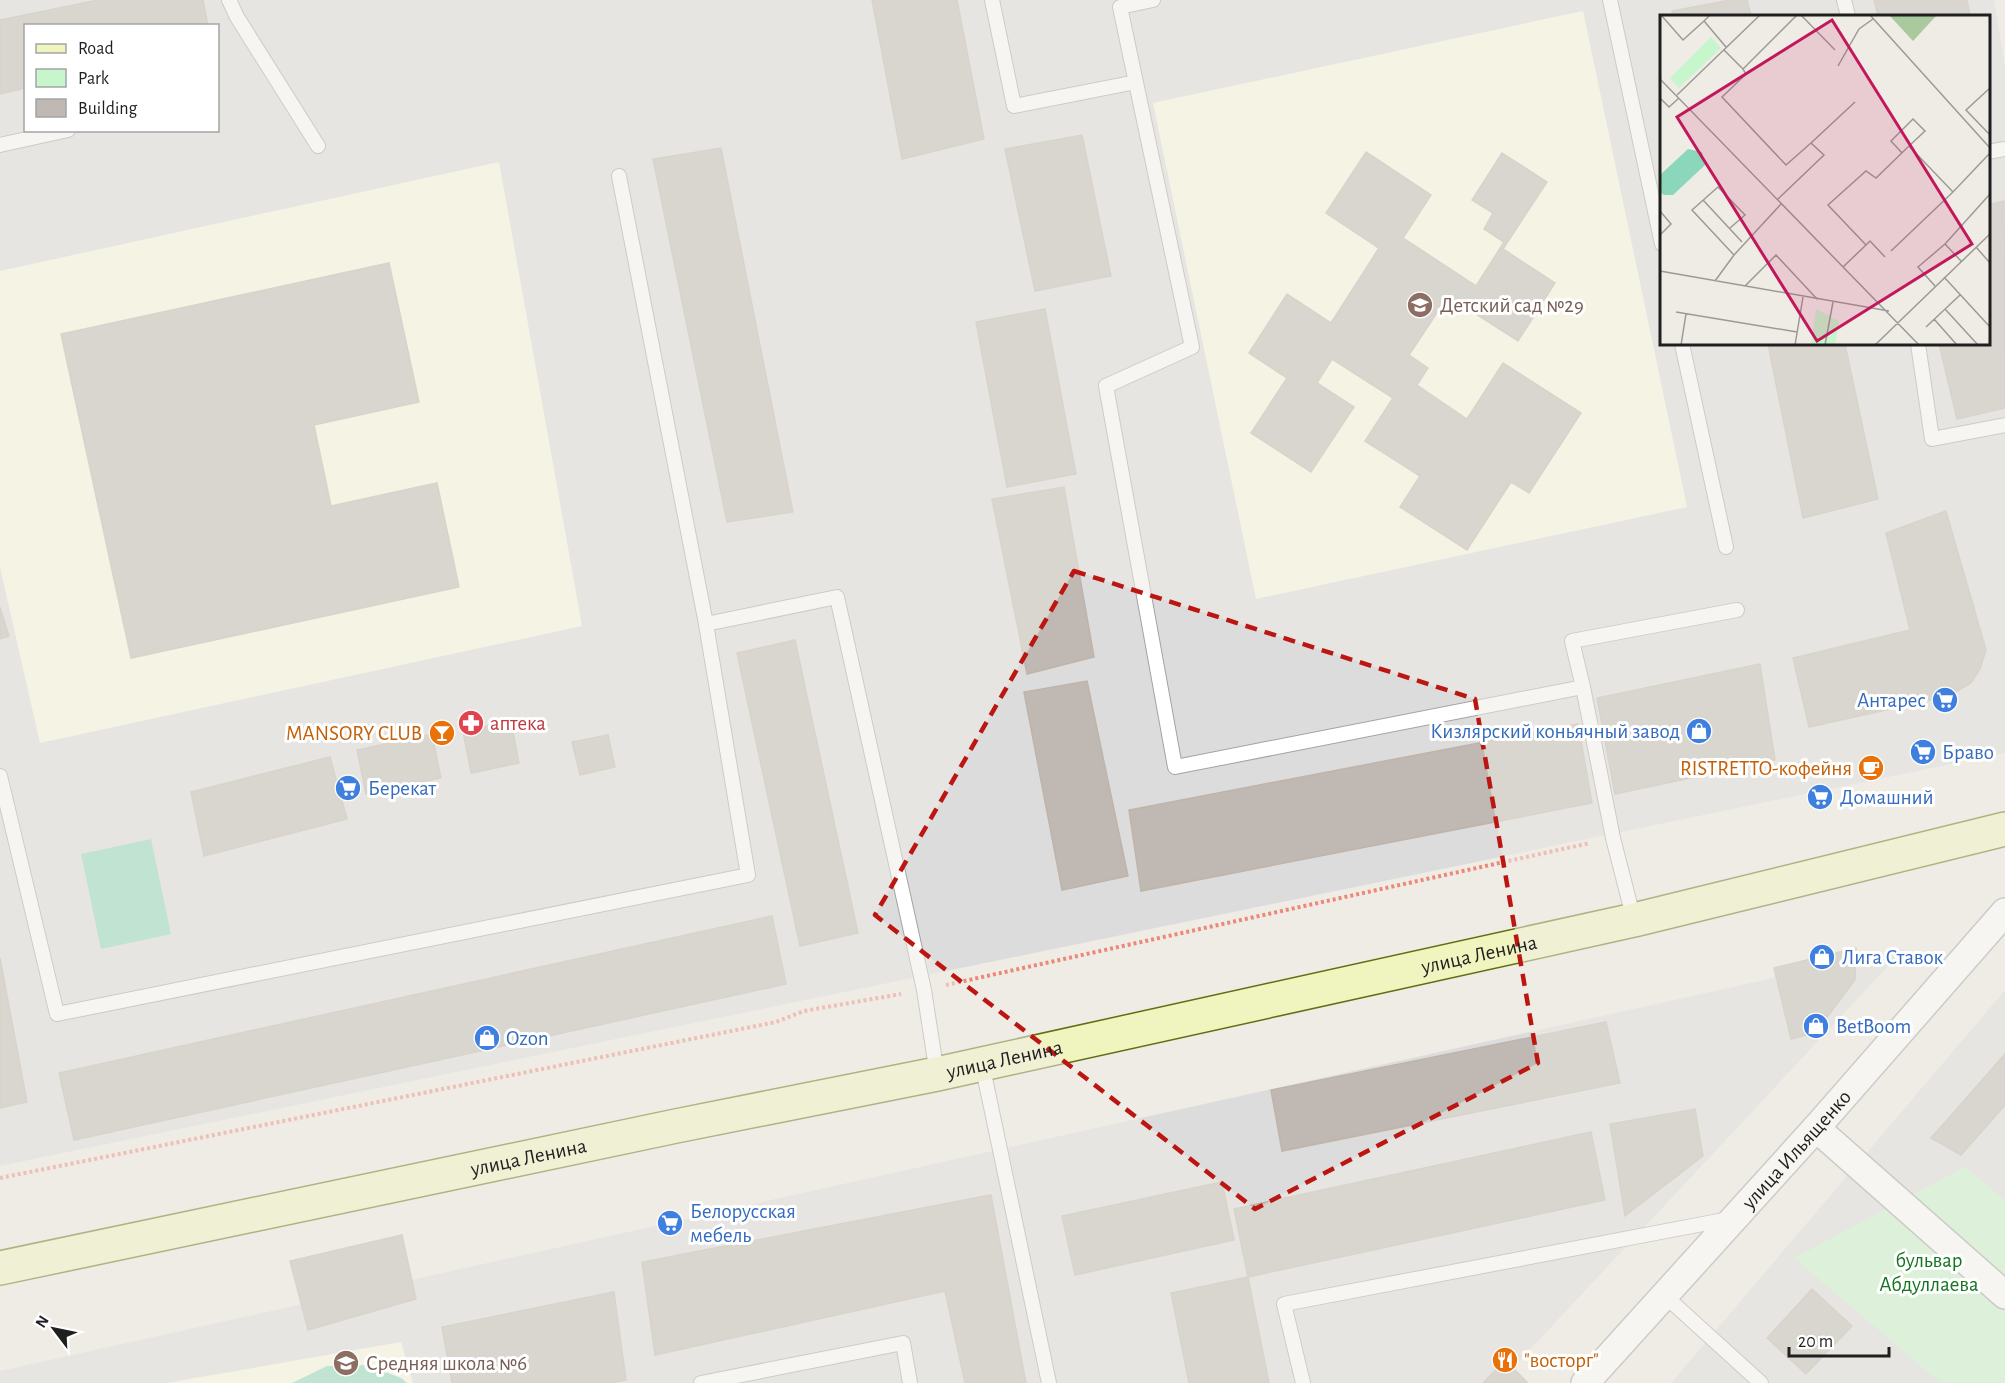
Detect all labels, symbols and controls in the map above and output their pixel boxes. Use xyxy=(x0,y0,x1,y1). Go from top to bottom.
inset map xyxy=(1660,15,1990,345)
legend xyxy=(24,24,219,132)
text: Road xyxy=(78,40,114,58)
text: Park xyxy=(78,70,110,88)
text: Building xyxy=(78,100,138,118)
school or university icon: Детский сад №29 xyxy=(1405,290,1435,320)
place label: Детский сад №29 xyxy=(1440,295,1584,316)
supermarket icon: Антарес xyxy=(1930,685,1960,715)
place label: Антарес xyxy=(1857,690,1926,711)
pharmacy icon: аптека xyxy=(456,708,486,738)
place label: аптека xyxy=(490,713,546,734)
shop icon: Кизлярский коньячный завод xyxy=(1684,716,1714,746)
bar icon: MANSORY CLUB xyxy=(427,718,457,748)
place label: Кизлярский коньячный завод xyxy=(1430,721,1680,742)
place label: MANSORY CLUB xyxy=(286,723,422,744)
supermarket icon: Браво xyxy=(1908,737,1938,767)
place label: Браво xyxy=(1942,742,1994,763)
cafe icon: RISTRETTO-кофейня xyxy=(1856,753,1886,783)
place label: RISTRETTO-кофейня xyxy=(1680,758,1852,779)
supermarket icon: Берекат xyxy=(333,773,363,803)
place label: Берекат xyxy=(368,778,437,799)
supermarket icon: Домашний xyxy=(1805,782,1835,812)
place label: Домашний xyxy=(1840,787,1934,808)
street label: улица Ленина xyxy=(1418,932,1539,978)
shop icon: Лига Ставок xyxy=(1807,942,1837,972)
place label: Лига Ставок xyxy=(1842,947,1944,968)
shop icon: BetBoom xyxy=(1801,1011,1831,1041)
place label: BetBoom xyxy=(1836,1016,1911,1037)
shop icon: Ozon xyxy=(472,1023,502,1053)
place label: Ozon xyxy=(506,1028,549,1049)
street label: улица Ленина xyxy=(944,1037,1065,1083)
street label: улица Ильященко xyxy=(1737,1086,1855,1214)
street label: улица Ленина xyxy=(468,1135,589,1180)
place label: Белорусская мебель xyxy=(690,1201,796,1246)
supermarket icon: Белорусская мебель xyxy=(655,1208,685,1238)
park label: бульвар Абдуллаева xyxy=(1879,1250,1979,1295)
north arrow xyxy=(24,1299,84,1359)
text: N xyxy=(32,1313,52,1331)
scale bar xyxy=(1789,1320,1890,1358)
text: 20 m xyxy=(1798,1333,1833,1351)
restaurant icon: "восторг" xyxy=(1490,1345,1520,1375)
school or university icon: Средняя школа №6 xyxy=(331,1348,361,1378)
place label: "восторг" xyxy=(1524,1350,1599,1371)
place label: Средняя школа №6 xyxy=(366,1353,527,1374)

